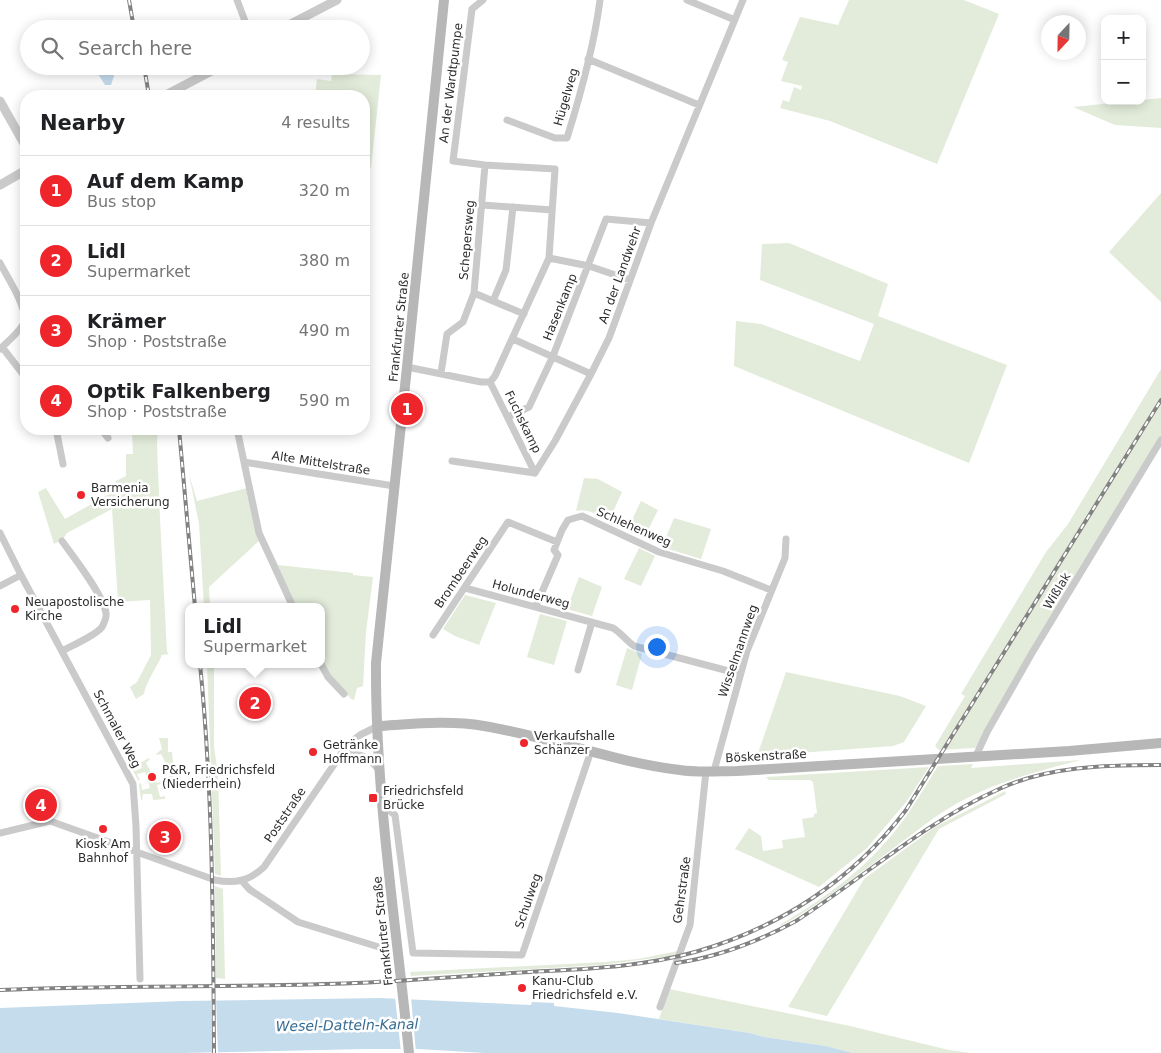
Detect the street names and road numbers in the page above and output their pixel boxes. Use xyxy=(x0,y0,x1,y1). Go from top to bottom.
street label: An der Wardtpumpe xyxy=(437,22,465,144)
street label: Hügelweg xyxy=(551,66,581,128)
street label: Schepersweg xyxy=(457,199,477,281)
street label: An der Landwehr xyxy=(596,224,644,325)
street label: Hasenkamp xyxy=(540,271,580,343)
street label: Frankfurter Straße xyxy=(386,272,412,382)
street label: Fuchskamp xyxy=(502,388,544,456)
street label: Alte Mittelstraße xyxy=(271,448,371,478)
street label: Schlehenweg xyxy=(595,504,673,550)
street label: Brombeerweg xyxy=(432,533,490,611)
street label: Wißlak xyxy=(1041,570,1073,612)
street label: Holunderweg xyxy=(491,577,571,611)
street label: Wisselmannweg xyxy=(716,603,760,699)
street label: Schmaler Weg xyxy=(91,688,143,770)
street label: Böskenstraße xyxy=(725,747,807,765)
street label: Poststraße xyxy=(261,785,309,845)
street label: Gehrstraße xyxy=(670,856,694,924)
street label: Schulweg xyxy=(512,872,544,930)
street label: Frankfurter Straße xyxy=(370,876,396,986)

